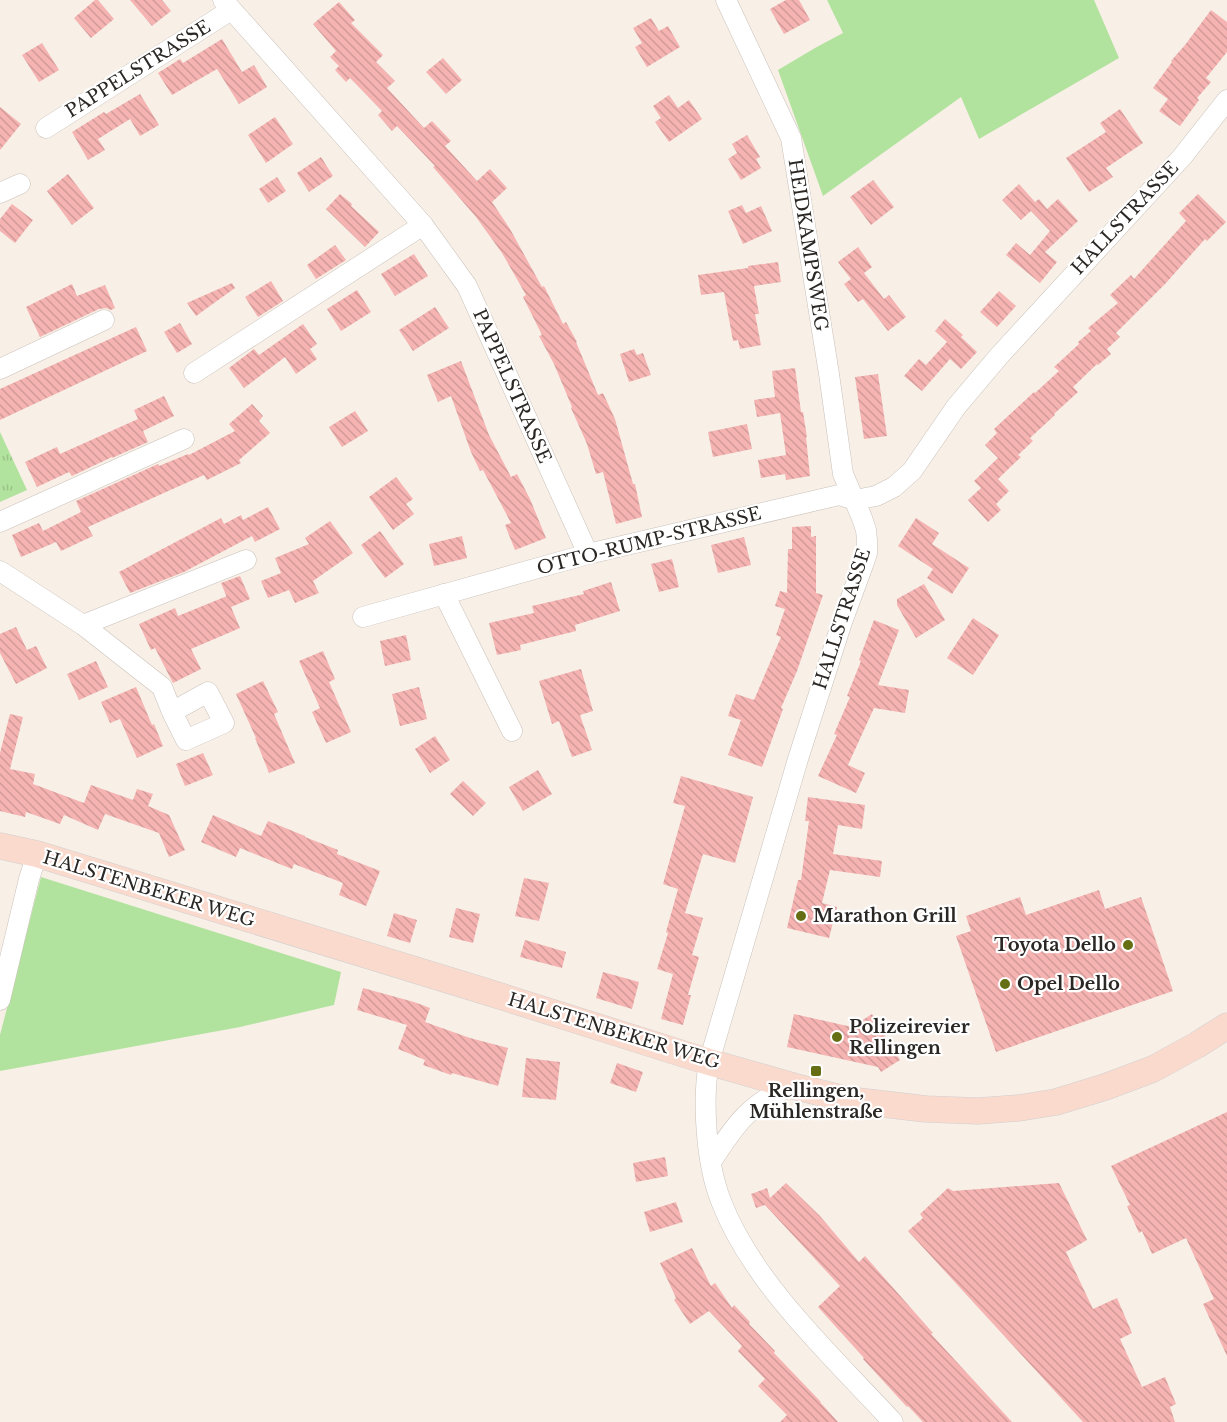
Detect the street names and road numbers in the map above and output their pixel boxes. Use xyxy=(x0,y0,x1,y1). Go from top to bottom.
street label: PAPPELSTRASSE xyxy=(62,16,214,122)
street label: HEIDKAMPSWEG xyxy=(784,157,833,333)
street label: HALLSTRASSE xyxy=(1067,157,1183,279)
street label: PAPPELSTRASSE xyxy=(468,306,556,466)
street label: OTTO-RUMP-STRASSE xyxy=(535,502,763,580)
street label: HALLSTRASSE xyxy=(809,546,875,692)
street label: HALSTENBEKER WEG xyxy=(40,846,258,932)
street label: HALSTENBEKER WEG xyxy=(505,988,723,1074)

